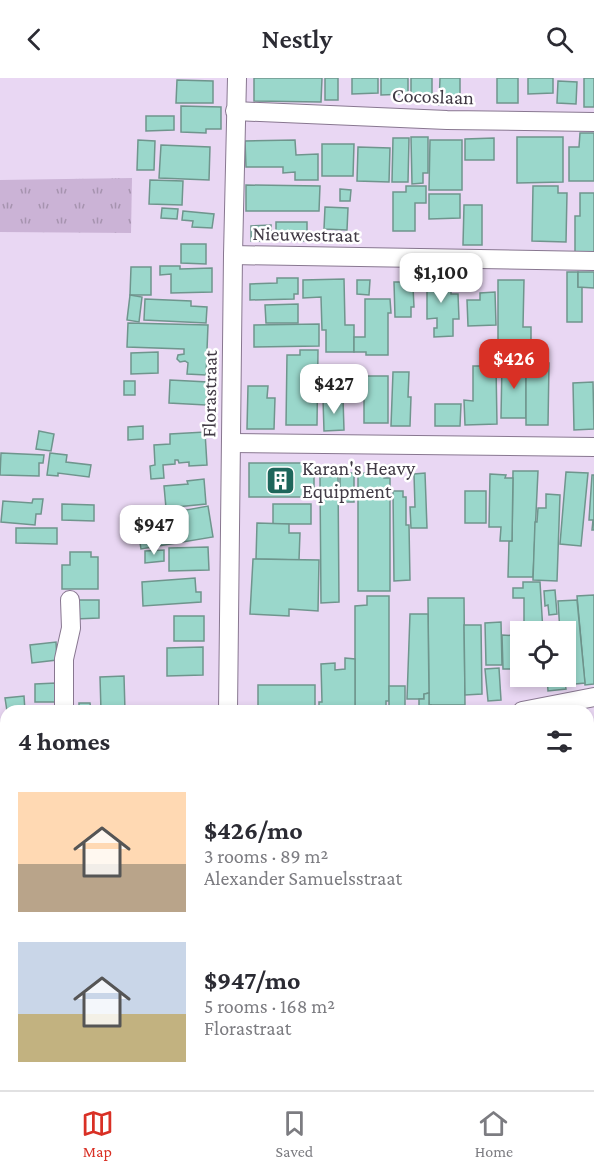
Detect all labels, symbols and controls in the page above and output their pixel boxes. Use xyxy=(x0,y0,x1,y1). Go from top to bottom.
icon: back xyxy=(18,23,51,56)
icon: search xyxy=(543,23,576,56)
text: Nestly xyxy=(262,24,332,54)
street label: Cocoslaan xyxy=(392,84,475,108)
street label: Nieuwestraat xyxy=(252,222,360,246)
pin: $1,100 xyxy=(392,253,490,304)
text: $1,100 xyxy=(414,261,468,283)
pin: $426 xyxy=(478,339,550,390)
text: $426 xyxy=(493,347,535,369)
street label: Florastraat xyxy=(197,350,221,438)
pin: $427 xyxy=(298,364,370,415)
text: $427 xyxy=(314,372,354,394)
place label: Karan's Heavy Equipment xyxy=(302,457,416,503)
building icon: Karan's Heavy Equipment xyxy=(265,464,297,496)
pin: $947 xyxy=(118,505,190,556)
text: $947 xyxy=(134,513,174,535)
map controls xyxy=(510,621,576,687)
button: locate xyxy=(510,621,576,687)
icon: filters xyxy=(543,725,576,758)
text: 4 homes xyxy=(18,727,110,756)
icon: home xyxy=(66,816,138,888)
text: $426/mo xyxy=(204,816,303,845)
text: 3 rooms · 89 m² xyxy=(204,845,328,867)
text: Alexander Samuelsstraat xyxy=(204,867,402,889)
icon: home xyxy=(66,966,138,1038)
text: $947/mo xyxy=(204,966,301,995)
text: 5 rooms · 168 m² xyxy=(204,995,335,1017)
text: Florastraat xyxy=(204,1017,291,1039)
tab: Map xyxy=(81,1107,114,1160)
tab: Saved xyxy=(276,1107,313,1160)
tab: Home xyxy=(475,1107,513,1160)

